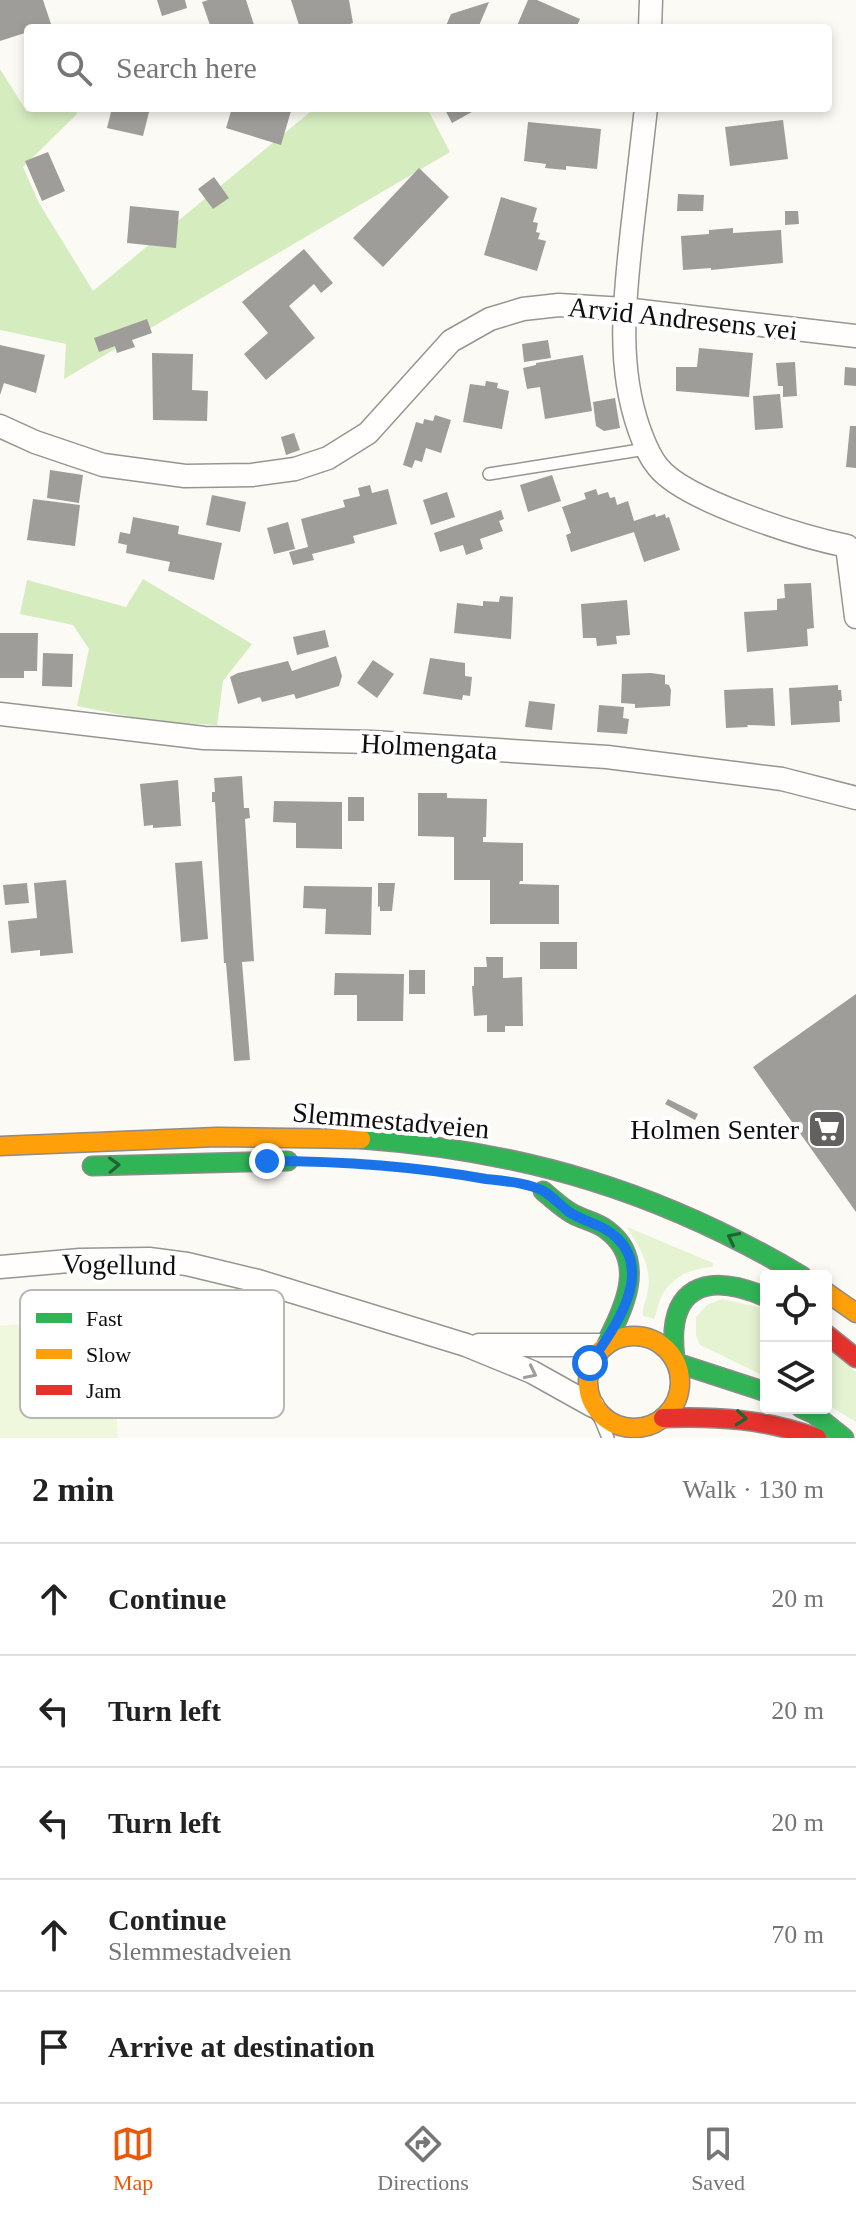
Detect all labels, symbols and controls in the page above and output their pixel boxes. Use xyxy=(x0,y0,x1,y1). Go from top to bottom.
search box xyxy=(24,24,832,112)
icon: search xyxy=(52,46,96,90)
text: Search here xyxy=(116,51,257,84)
street label: Arvid Andresens vei xyxy=(567,291,799,346)
street label: Holmengata xyxy=(360,727,499,766)
street label: Slemmestadveien xyxy=(291,1096,491,1145)
supermarket icon: Holmen Senter xyxy=(806,1108,848,1150)
place label: Holmen Senter xyxy=(630,1114,800,1145)
route end xyxy=(249,1143,285,1179)
one-way arrow xyxy=(108,1157,121,1174)
one-way arrow xyxy=(727,1232,742,1248)
street label: Vogellund xyxy=(61,1248,177,1281)
map controls xyxy=(760,1270,832,1414)
button: locate xyxy=(760,1270,832,1342)
legend xyxy=(20,1290,284,1418)
text: Fast xyxy=(86,1306,123,1331)
text: Slow xyxy=(86,1342,131,1367)
button: layers xyxy=(760,1342,832,1414)
route start xyxy=(572,1345,608,1381)
one-way arrow xyxy=(523,1363,538,1379)
text: Jam xyxy=(86,1378,121,1403)
one-way arrow xyxy=(735,1410,748,1427)
text: 2 min xyxy=(32,1471,114,1508)
text: Walk · 130 m xyxy=(682,1475,824,1504)
icon: ahead xyxy=(32,1577,76,1621)
text: Continue xyxy=(108,1582,226,1615)
text: 20 m xyxy=(771,1584,824,1613)
icon: left xyxy=(32,1689,76,1733)
text: Turn left xyxy=(108,1694,221,1727)
text: 20 m xyxy=(771,1696,824,1725)
icon: left xyxy=(32,1801,76,1845)
text: Turn left xyxy=(108,1806,221,1839)
text: 20 m xyxy=(771,1808,824,1837)
text: Continue xyxy=(108,1903,226,1936)
icon: ahead xyxy=(32,1913,76,1957)
text: 70 m xyxy=(771,1920,824,1949)
text: Slemmestadveien xyxy=(108,1937,291,1966)
icon: arrive xyxy=(32,2025,76,2069)
text: Arrive at destination xyxy=(108,2030,375,2063)
tab: Map xyxy=(111,2122,155,2196)
tab: Directions xyxy=(377,2122,469,2196)
tab: Saved xyxy=(691,2122,745,2196)

